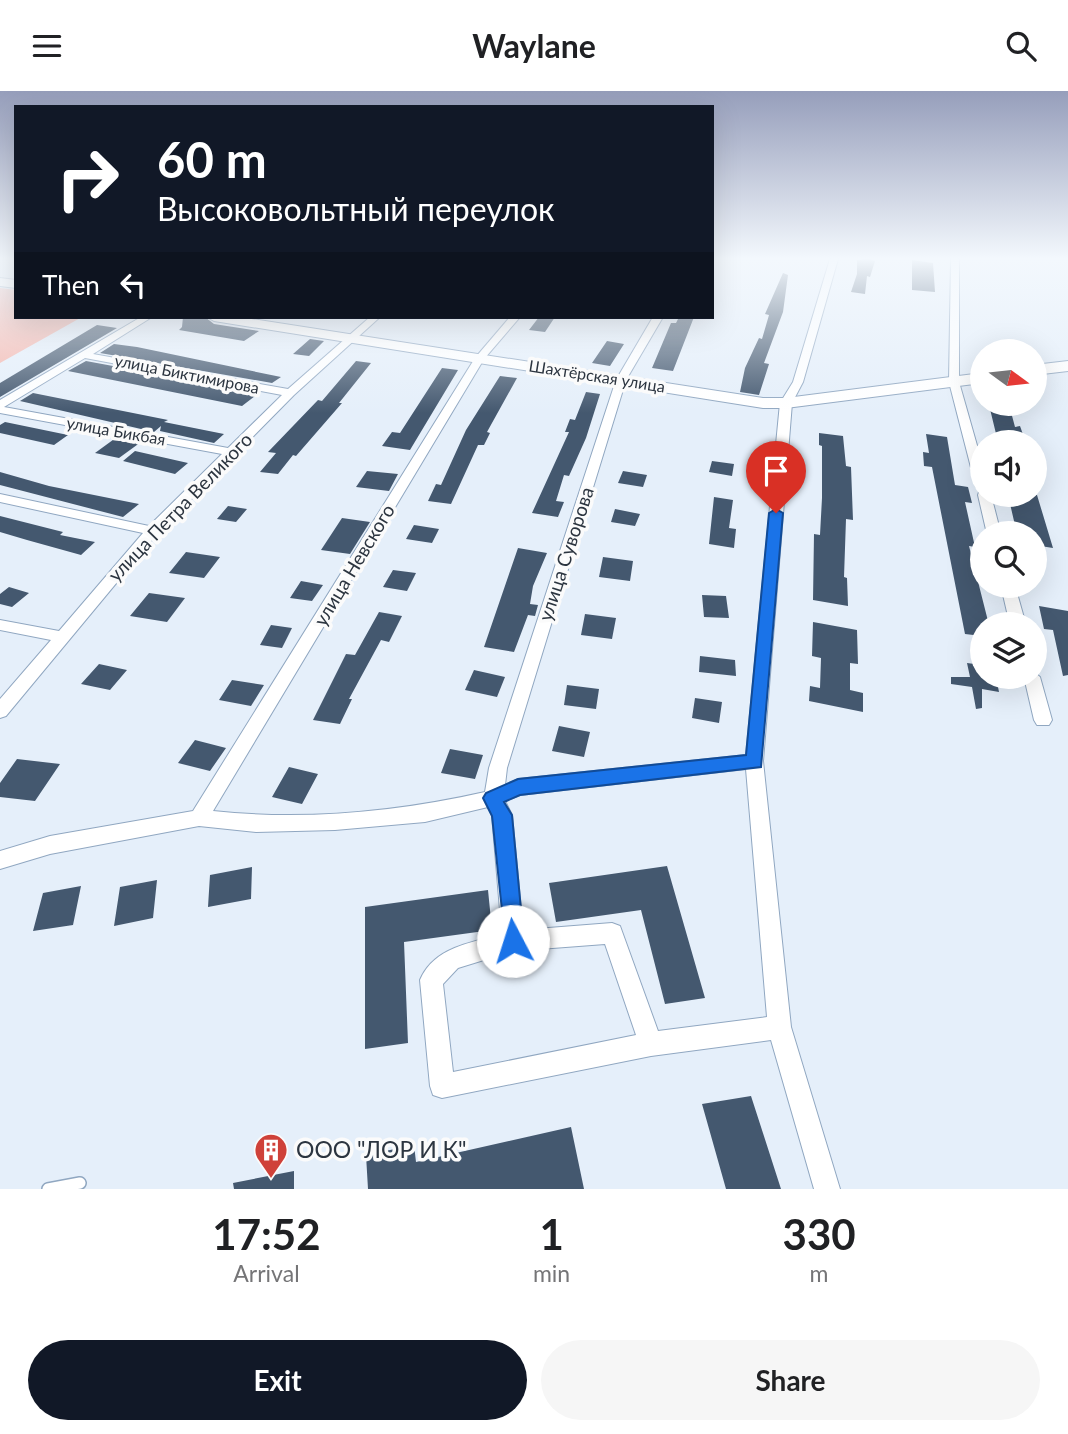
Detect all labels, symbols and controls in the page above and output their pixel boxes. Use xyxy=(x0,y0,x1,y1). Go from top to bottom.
text: Waylane xyxy=(472,26,596,65)
icon: menu xyxy=(28,27,66,65)
icon: search xyxy=(1002,27,1040,65)
text: 60 m xyxy=(157,130,267,188)
icon: right xyxy=(42,133,133,224)
text: Высоковольтный переулок xyxy=(157,189,555,228)
icon: left xyxy=(114,266,152,304)
text: Then xyxy=(42,269,100,301)
north arrow xyxy=(970,339,1046,417)
map controls xyxy=(970,339,1047,689)
street label: улица Биктимирова xyxy=(113,350,261,397)
street label: Шахтёрская улица xyxy=(528,355,667,396)
street label: улица Бикбая xyxy=(65,412,167,449)
street label: улица Петра Великого xyxy=(103,428,257,586)
button: sound xyxy=(970,430,1047,507)
pin xyxy=(746,441,806,513)
icon: arrive xyxy=(757,452,795,490)
street label: улица Суворова xyxy=(533,484,598,624)
street label: улица Невского xyxy=(308,500,399,630)
button: search xyxy=(970,521,1047,598)
button: layers xyxy=(970,612,1047,689)
position arrow xyxy=(476,904,550,978)
building icon: ООО "ЛОР И К" xyxy=(252,1131,290,1180)
place label: ООО "ЛОР И К" xyxy=(296,1135,467,1163)
text: 17:52 xyxy=(212,1209,321,1259)
text: 1 xyxy=(539,1209,564,1259)
text: 330 xyxy=(783,1209,856,1259)
text: Arrival xyxy=(233,1259,300,1287)
text: min xyxy=(533,1259,570,1287)
text: m xyxy=(810,1259,829,1287)
button: Exit xyxy=(28,1340,527,1420)
button: Share xyxy=(541,1340,1040,1420)

